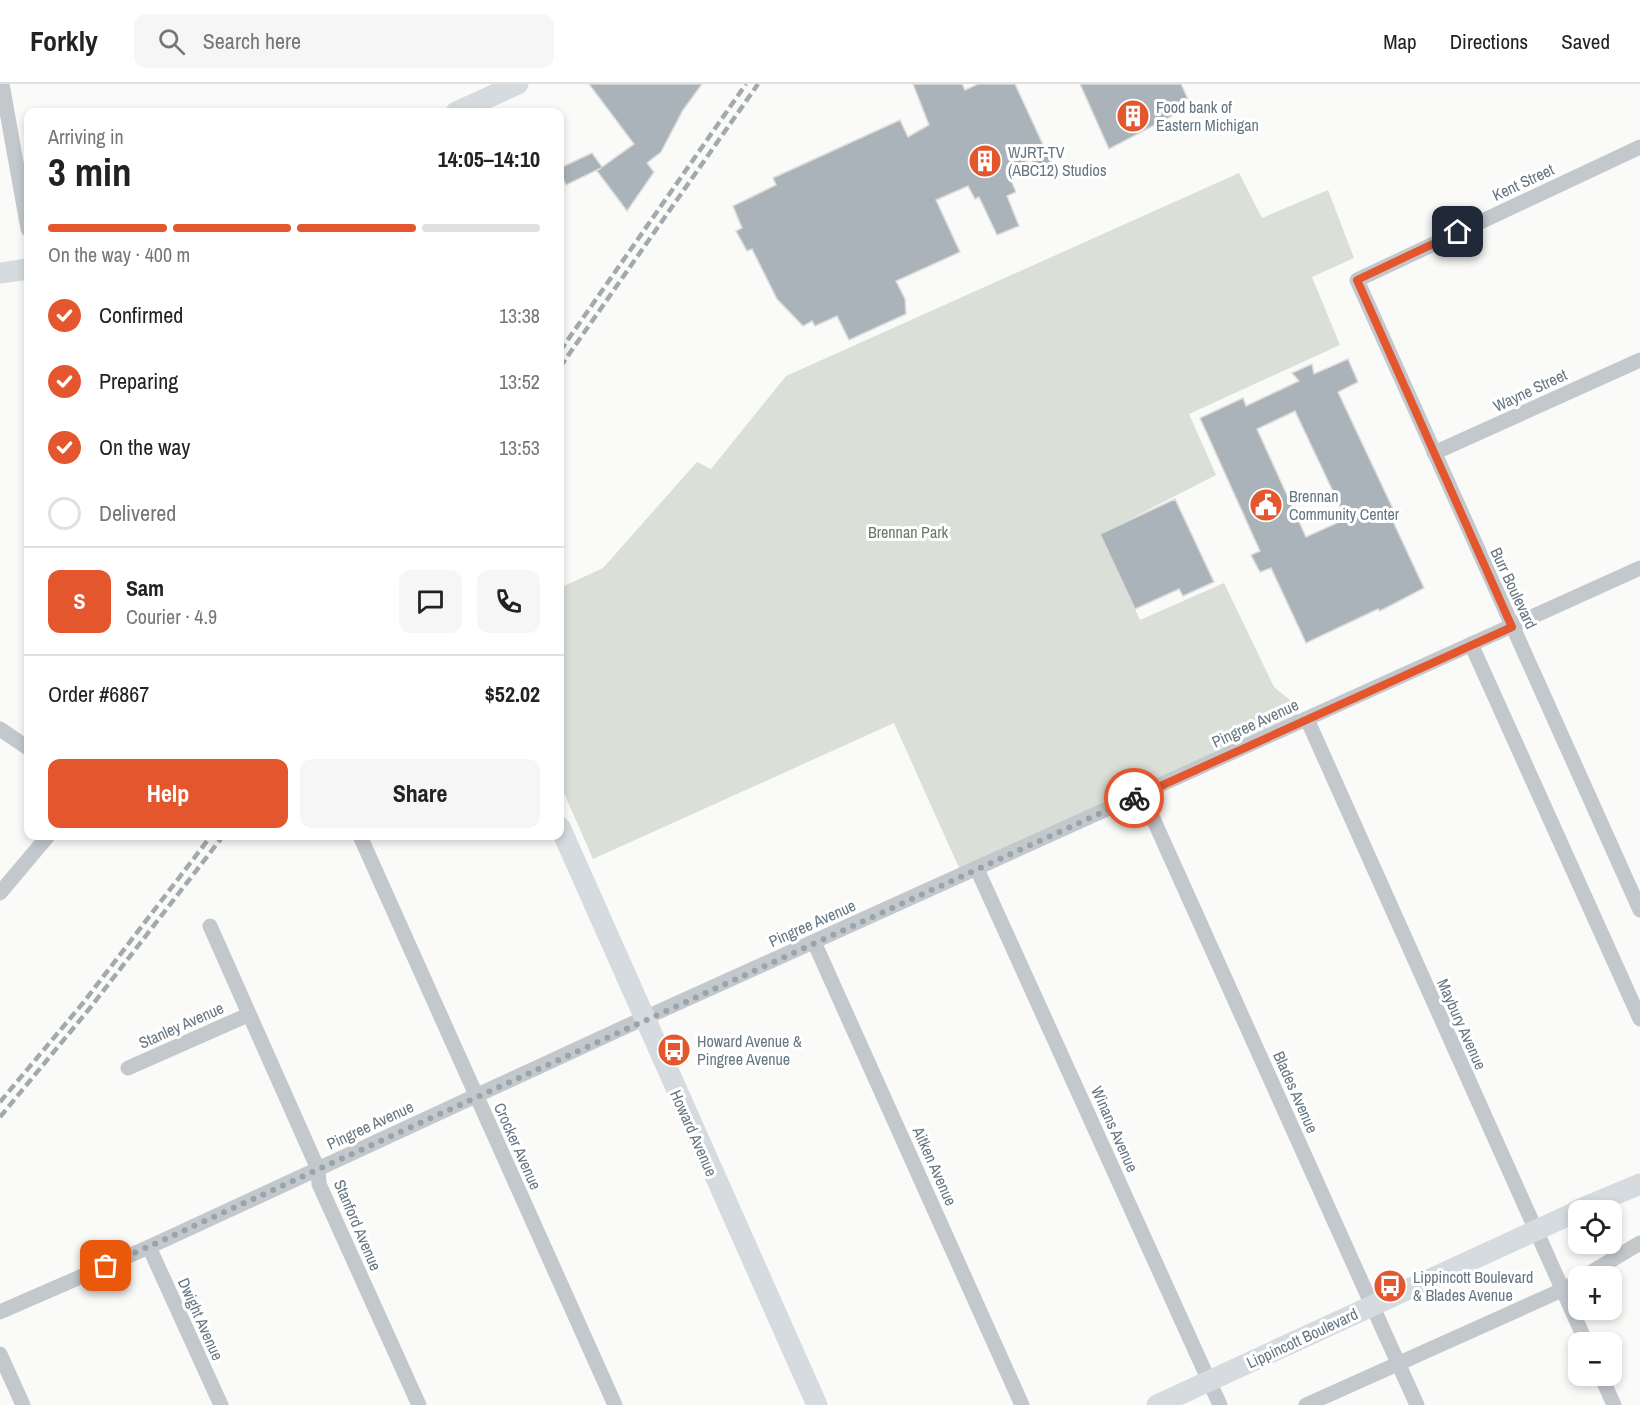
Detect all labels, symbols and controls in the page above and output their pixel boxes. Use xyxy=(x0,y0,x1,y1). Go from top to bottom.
search box xyxy=(134,14,554,68)
text: Forkly xyxy=(30,22,98,60)
icon: search xyxy=(155,25,188,58)
text: Search here xyxy=(203,26,301,56)
text: Map xyxy=(1383,27,1417,56)
text: Directions xyxy=(1450,27,1528,56)
text: Saved xyxy=(1561,27,1610,56)
place label: Food bank of Eastern Michigan xyxy=(1156,96,1259,136)
building icon: Food bank of Eastern Michigan xyxy=(1115,98,1151,134)
text: Arriving in xyxy=(48,123,124,150)
place label: WJRT-TV (ABC12) Studios xyxy=(1008,141,1106,181)
building icon: WJRT-TV (ABC12) Studios xyxy=(967,143,1003,179)
text: 14:05–14:10 xyxy=(438,144,540,174)
text: 3 min xyxy=(48,146,132,198)
street label: Kent Street xyxy=(1489,158,1558,206)
pin xyxy=(1432,206,1483,257)
icon: home xyxy=(1441,215,1474,248)
text: On the way · 400 m xyxy=(48,241,190,268)
icon: check xyxy=(48,299,81,332)
text: Confirmed xyxy=(99,300,183,330)
text: 13:38 xyxy=(499,302,540,329)
street label: Wayne Street xyxy=(1490,363,1571,417)
icon: check xyxy=(48,365,81,398)
text: Preparing xyxy=(99,366,178,396)
text: 13:52 xyxy=(499,368,540,395)
icon: check xyxy=(48,431,81,464)
text: On the way xyxy=(99,432,190,462)
text: 13:53 xyxy=(499,434,540,461)
place label: Brennan Community Center xyxy=(1289,485,1400,525)
public building icon: Brennan Community Center xyxy=(1248,487,1284,523)
text: Delivered xyxy=(99,498,176,528)
park label: Brennan Park xyxy=(868,521,949,543)
street label: Burr Boulevard xyxy=(1486,544,1542,632)
button: chat xyxy=(399,570,462,633)
button: phone xyxy=(477,570,540,633)
text: Sam xyxy=(126,573,164,603)
text: S xyxy=(73,586,86,616)
text: Courier · 4.9 xyxy=(126,603,217,630)
text: Order #6867 xyxy=(48,679,149,709)
text: $52.02 xyxy=(485,679,540,709)
street label: Pingree Avenue xyxy=(1208,693,1302,753)
button: Help xyxy=(48,759,288,828)
button: Share xyxy=(300,759,540,828)
courier xyxy=(1104,768,1164,828)
icon: bike xyxy=(1118,782,1151,815)
street label: Pingree Avenue xyxy=(765,894,859,952)
street label: Maybury Avenue xyxy=(1432,975,1492,1073)
street label: Stanley Avenue xyxy=(135,996,227,1054)
place label: Howard Avenue & Pingree Avenue xyxy=(697,1030,802,1070)
bus stop icon: Howard Avenue & Pingree Avenue xyxy=(656,1032,692,1068)
street label: Blades Avenue xyxy=(1268,1048,1324,1136)
street label: Winans Avenue xyxy=(1086,1083,1144,1175)
street label: Howard Avenue xyxy=(665,1086,723,1180)
street label: Pingree Avenue xyxy=(323,1095,417,1155)
street label: Crocker Avenue xyxy=(489,1099,547,1193)
street label: Aitken Avenue xyxy=(907,1122,962,1209)
street label: Stanford Avenue xyxy=(329,1176,387,1274)
map controls xyxy=(1568,1200,1622,1386)
button: locate xyxy=(1568,1200,1622,1254)
pin xyxy=(80,1240,131,1291)
icon: bag xyxy=(89,1249,122,1282)
place label: Lippincott Boulevard & Blades Avenue xyxy=(1413,1266,1533,1306)
button: + xyxy=(1568,1266,1622,1320)
bus stop icon: Lippincott Boulevard & Blades Avenue xyxy=(1372,1268,1408,1304)
street label: Dwight Avenue xyxy=(173,1274,229,1364)
street label: Lippincott Boulevard xyxy=(1243,1303,1361,1373)
button: − xyxy=(1568,1332,1622,1386)

